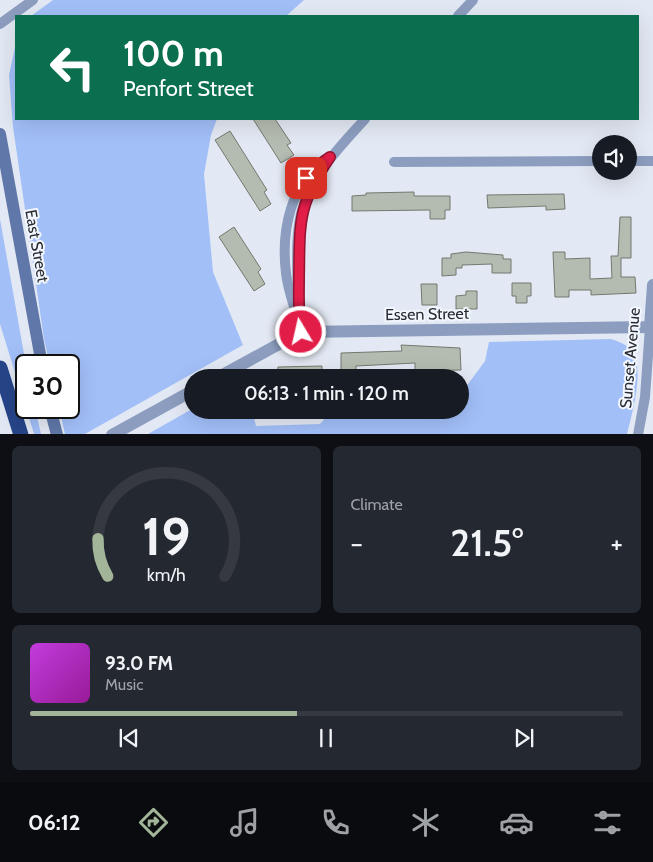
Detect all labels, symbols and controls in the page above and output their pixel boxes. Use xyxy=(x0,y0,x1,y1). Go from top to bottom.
text: 100 m xyxy=(123,32,224,75)
icon: left xyxy=(40,35,105,100)
text: Penfort Street xyxy=(123,75,254,102)
map controls xyxy=(592,135,637,180)
button: sound xyxy=(592,135,637,180)
pin xyxy=(285,157,327,199)
icon: arrive xyxy=(292,164,320,192)
street label: East Street xyxy=(21,208,53,284)
street label: Essen Street xyxy=(385,304,470,324)
position arrow xyxy=(274,305,326,357)
street label: Sunset Avenue xyxy=(616,307,644,409)
speed limit sign: 30 xyxy=(15,354,80,419)
text: 06:13 · 1 min · 120 m xyxy=(244,382,409,405)
text: Climate xyxy=(351,495,403,514)
text: 19 xyxy=(142,505,190,568)
text: 21.5° xyxy=(450,519,523,566)
text: − xyxy=(351,526,363,560)
text: + xyxy=(611,526,623,560)
text: km/h xyxy=(147,564,186,585)
text: 93.0 FM xyxy=(105,652,173,675)
text: Music xyxy=(105,675,143,694)
icon: previous xyxy=(115,724,143,752)
icon: pause xyxy=(312,724,340,752)
icon: next xyxy=(510,724,538,752)
icon: directions xyxy=(136,805,171,840)
icon: music xyxy=(227,805,262,840)
icon: phone xyxy=(318,805,353,840)
icon: climate xyxy=(408,805,443,840)
icon: car xyxy=(499,805,534,840)
icon: filters xyxy=(590,805,625,840)
text: 06:12 xyxy=(28,809,80,836)

